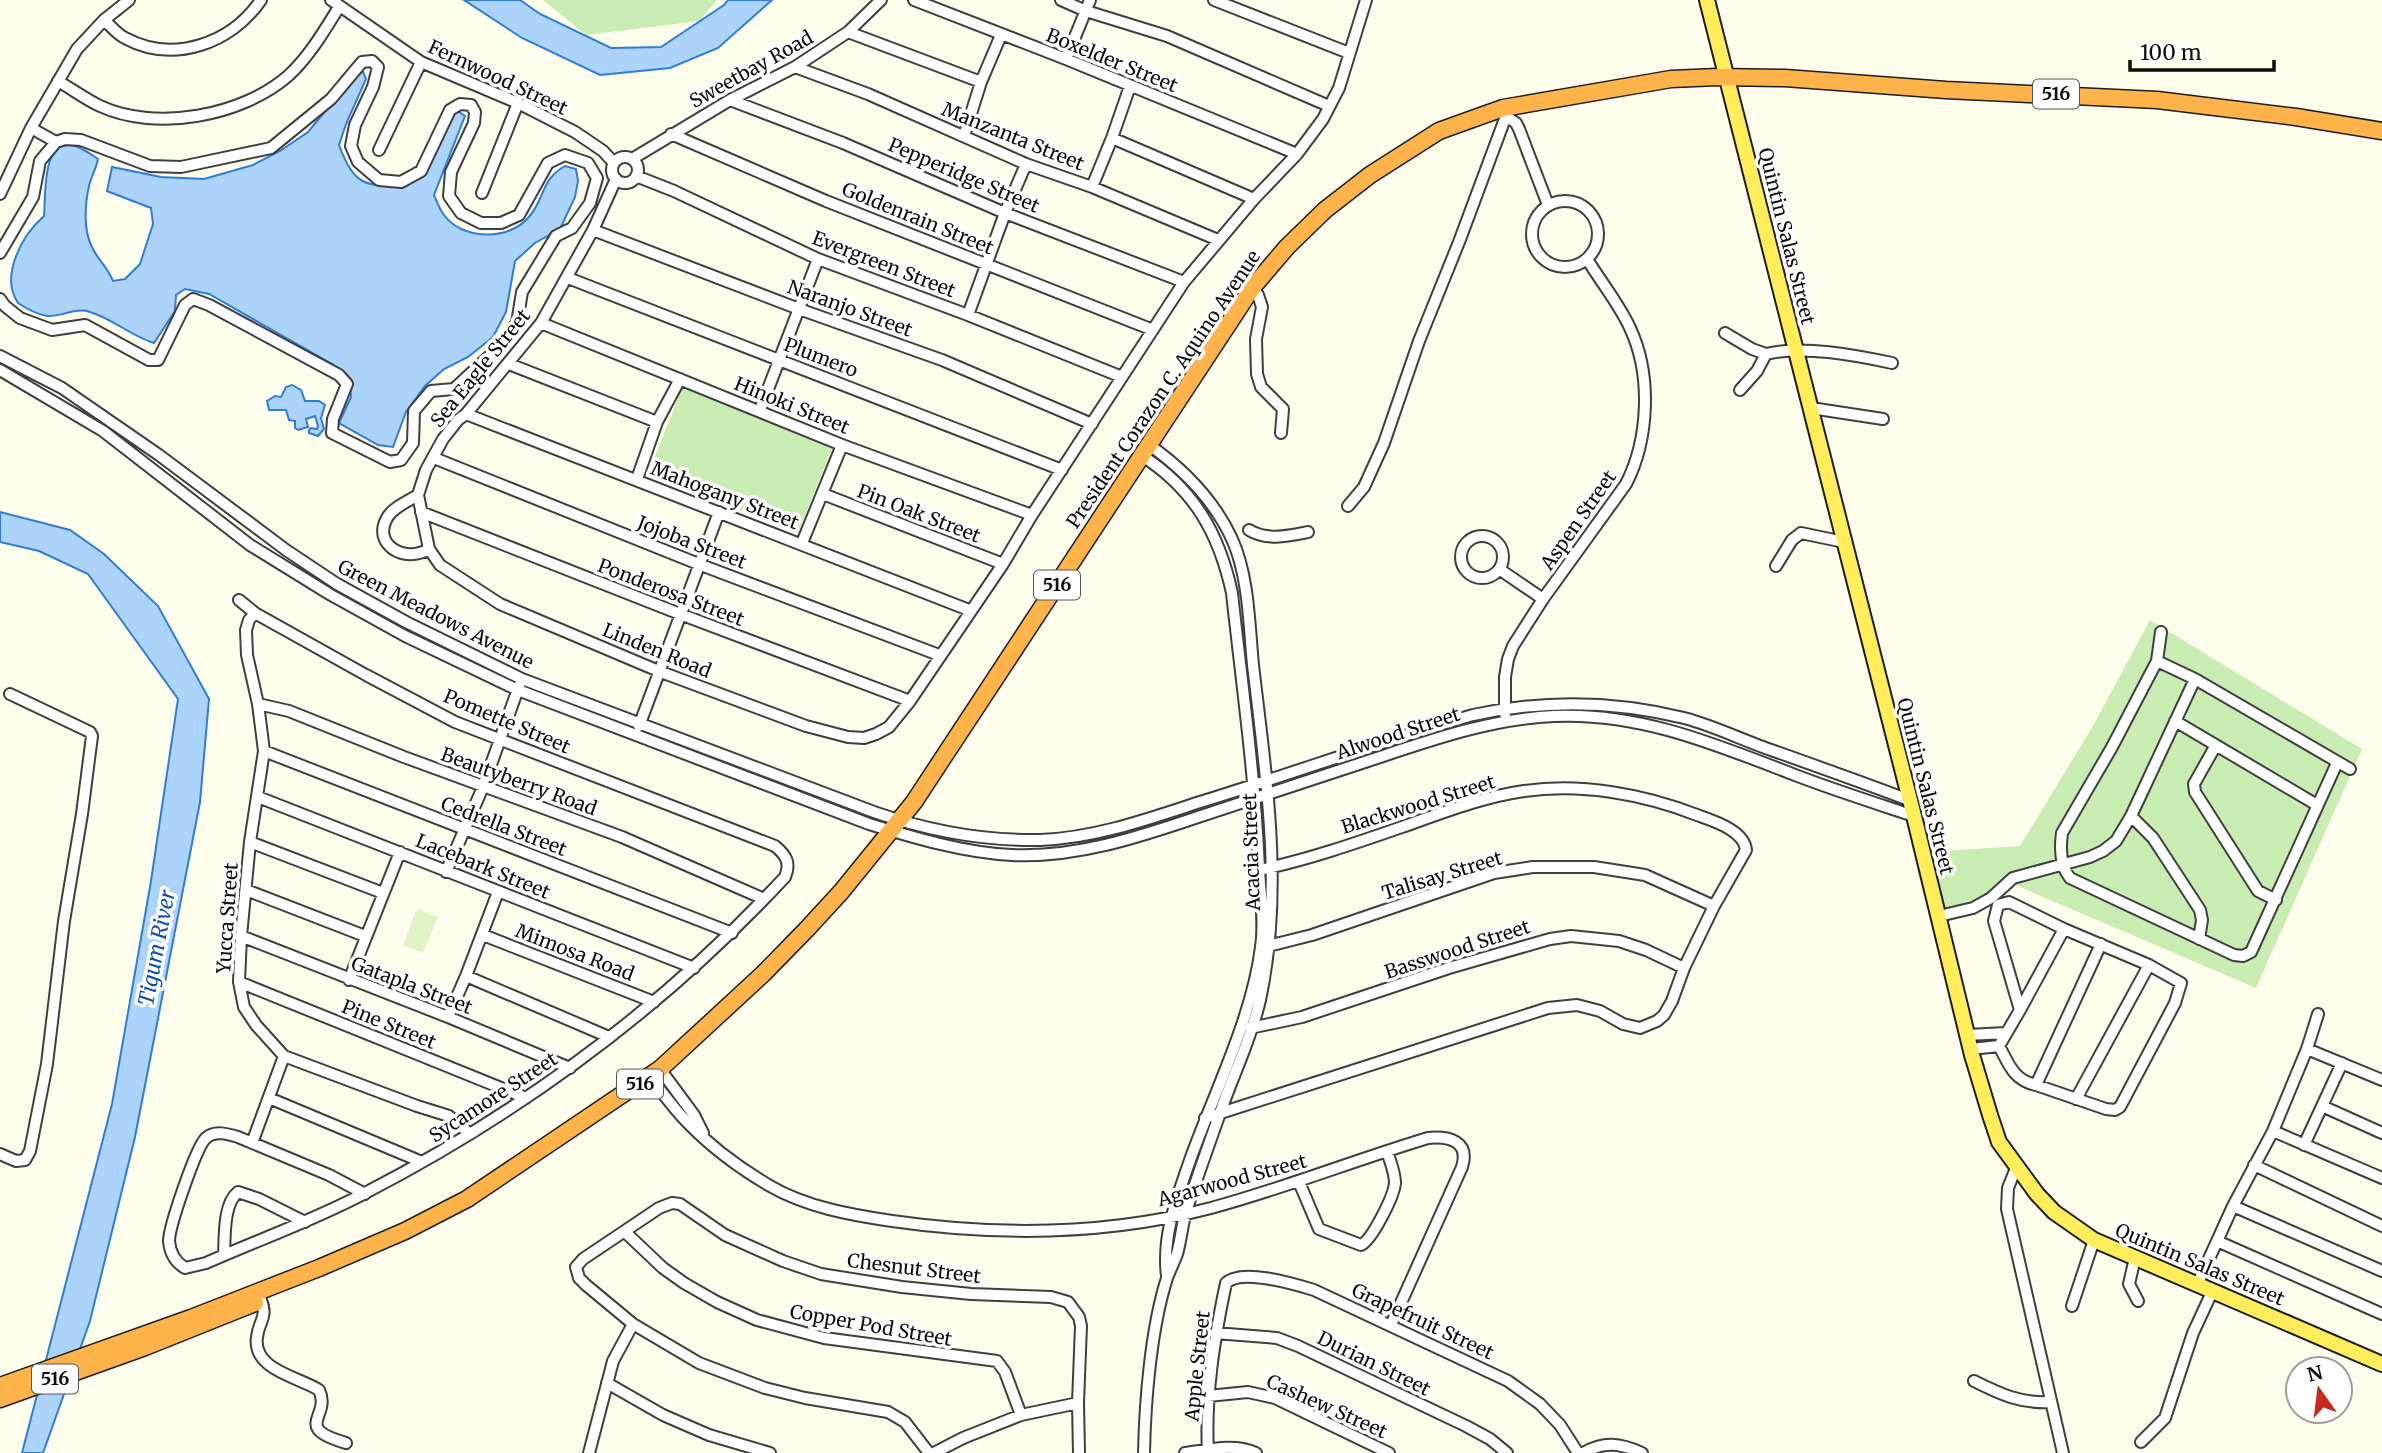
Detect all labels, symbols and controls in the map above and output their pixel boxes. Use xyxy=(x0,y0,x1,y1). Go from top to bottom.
street label: Boxelder Street xyxy=(1043,23,1182,97)
street label: Sweetbay Road xyxy=(685,25,817,113)
scale bar xyxy=(2130,28,2274,72)
street label: Fernwood Street xyxy=(424,34,572,120)
text: 100 m xyxy=(2140,39,2202,66)
road number: 516 xyxy=(2033,80,2079,108)
street label: Manzanta Street xyxy=(938,97,1088,176)
street label: Pepperidge Street xyxy=(885,132,1044,218)
street label: Quintin Salas Street xyxy=(1753,145,1821,327)
street label: Goldenrain Street xyxy=(839,177,998,260)
street label: Evergreen Street xyxy=(809,226,960,303)
street label: President Corazon C. Aquino Avenue xyxy=(1061,245,1265,533)
street label: Naranjo Street xyxy=(784,274,916,342)
street label: Sea Eagle Street xyxy=(425,304,535,432)
street label: Plumero xyxy=(781,332,861,382)
street label: Hinoki Street xyxy=(731,371,854,439)
street label: Mahogany Street xyxy=(648,456,803,534)
street label: Aspen Street xyxy=(1534,465,1621,575)
street label: Pin Oak Street xyxy=(854,478,985,548)
street label: Jojoba Street xyxy=(633,510,751,574)
street label: Ponderosa Street xyxy=(594,553,748,631)
street label: Green Meadows Avenue xyxy=(334,554,538,674)
road number: 516 xyxy=(1034,570,1080,600)
street label: Linden Road xyxy=(599,617,715,683)
street label: Pomette Street xyxy=(440,684,574,759)
street label: Quintin Salas Street xyxy=(1892,695,1960,877)
street label: Alwood Street xyxy=(1332,702,1464,765)
street label: Beautyberry Road xyxy=(438,742,600,820)
street label: Blackwood Street xyxy=(1338,769,1498,839)
street label: Cedrella Street xyxy=(438,791,571,861)
street label: Acacia Street xyxy=(1237,792,1265,912)
street label: Lacebark Street xyxy=(412,828,554,904)
street label: Talisay Street xyxy=(1379,845,1506,905)
street label: Yucca Street xyxy=(211,861,243,975)
water label: Tigum River xyxy=(132,887,181,1008)
street label: Basswood Street xyxy=(1381,914,1533,984)
street label: Mimosa Road xyxy=(512,918,638,986)
street label: Gatapla Street xyxy=(348,951,476,1019)
street label: Pine Street xyxy=(338,994,440,1054)
street label: Sycamore Street xyxy=(424,1046,562,1147)
road number: 516 xyxy=(617,1070,663,1098)
street label: Agarwood Street xyxy=(1154,1148,1310,1212)
street label: Quintin Salas Street xyxy=(2112,1218,2289,1311)
street label: Chesnut Street xyxy=(846,1248,983,1288)
street label: Grapefruit Street xyxy=(1348,1278,1498,1365)
street label: Copper Pod Street xyxy=(788,1299,954,1351)
street label: Apple Street xyxy=(1179,1309,1215,1423)
street label: Durian Street xyxy=(1314,1325,1435,1401)
north arrow xyxy=(2284,1355,2354,1425)
text: N xyxy=(2305,1360,2325,1387)
road number: 516 xyxy=(32,1364,78,1394)
street label: Cashew Street xyxy=(1263,1369,1391,1444)

